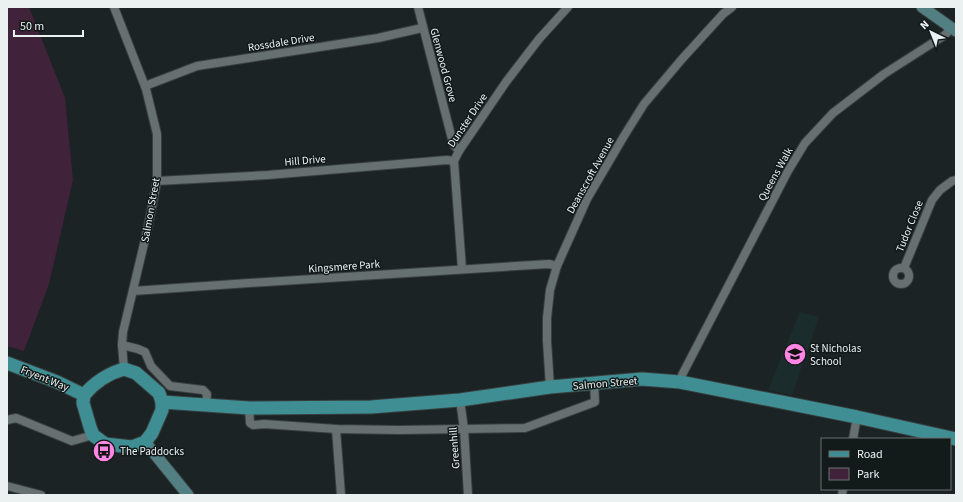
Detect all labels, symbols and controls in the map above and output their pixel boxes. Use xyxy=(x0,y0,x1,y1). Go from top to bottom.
scale bar xyxy=(14,12,83,38)
north arrow xyxy=(911,12,951,52)
text: N xyxy=(917,17,932,33)
text: 50 m xyxy=(20,18,44,35)
street label: Glenwood Grove xyxy=(426,26,461,104)
street label: Rossdale Drive xyxy=(247,30,316,55)
street label: Dunster Drive xyxy=(444,90,491,150)
street label: Deanscroft Avenue xyxy=(563,134,618,216)
street label: Queens Walk xyxy=(755,144,797,204)
street label: Hill Drive xyxy=(284,151,327,170)
street label: Salmon Street xyxy=(137,176,164,243)
street label: Tudor Close xyxy=(892,198,927,254)
street label: Kingsmere Park xyxy=(308,256,381,276)
school or university icon: St Nicholas School xyxy=(782,341,808,367)
place label: St Nicholas School xyxy=(810,341,862,369)
street label: Fryent Way xyxy=(18,362,71,395)
street label: Salmon Street xyxy=(572,373,638,394)
street label: Greenhill xyxy=(446,426,463,469)
bus stop icon: The Paddocks xyxy=(91,438,117,464)
legend xyxy=(821,438,951,490)
place label: The Paddocks xyxy=(120,444,184,459)
text: Road xyxy=(857,446,883,463)
text: Park xyxy=(857,466,879,483)

